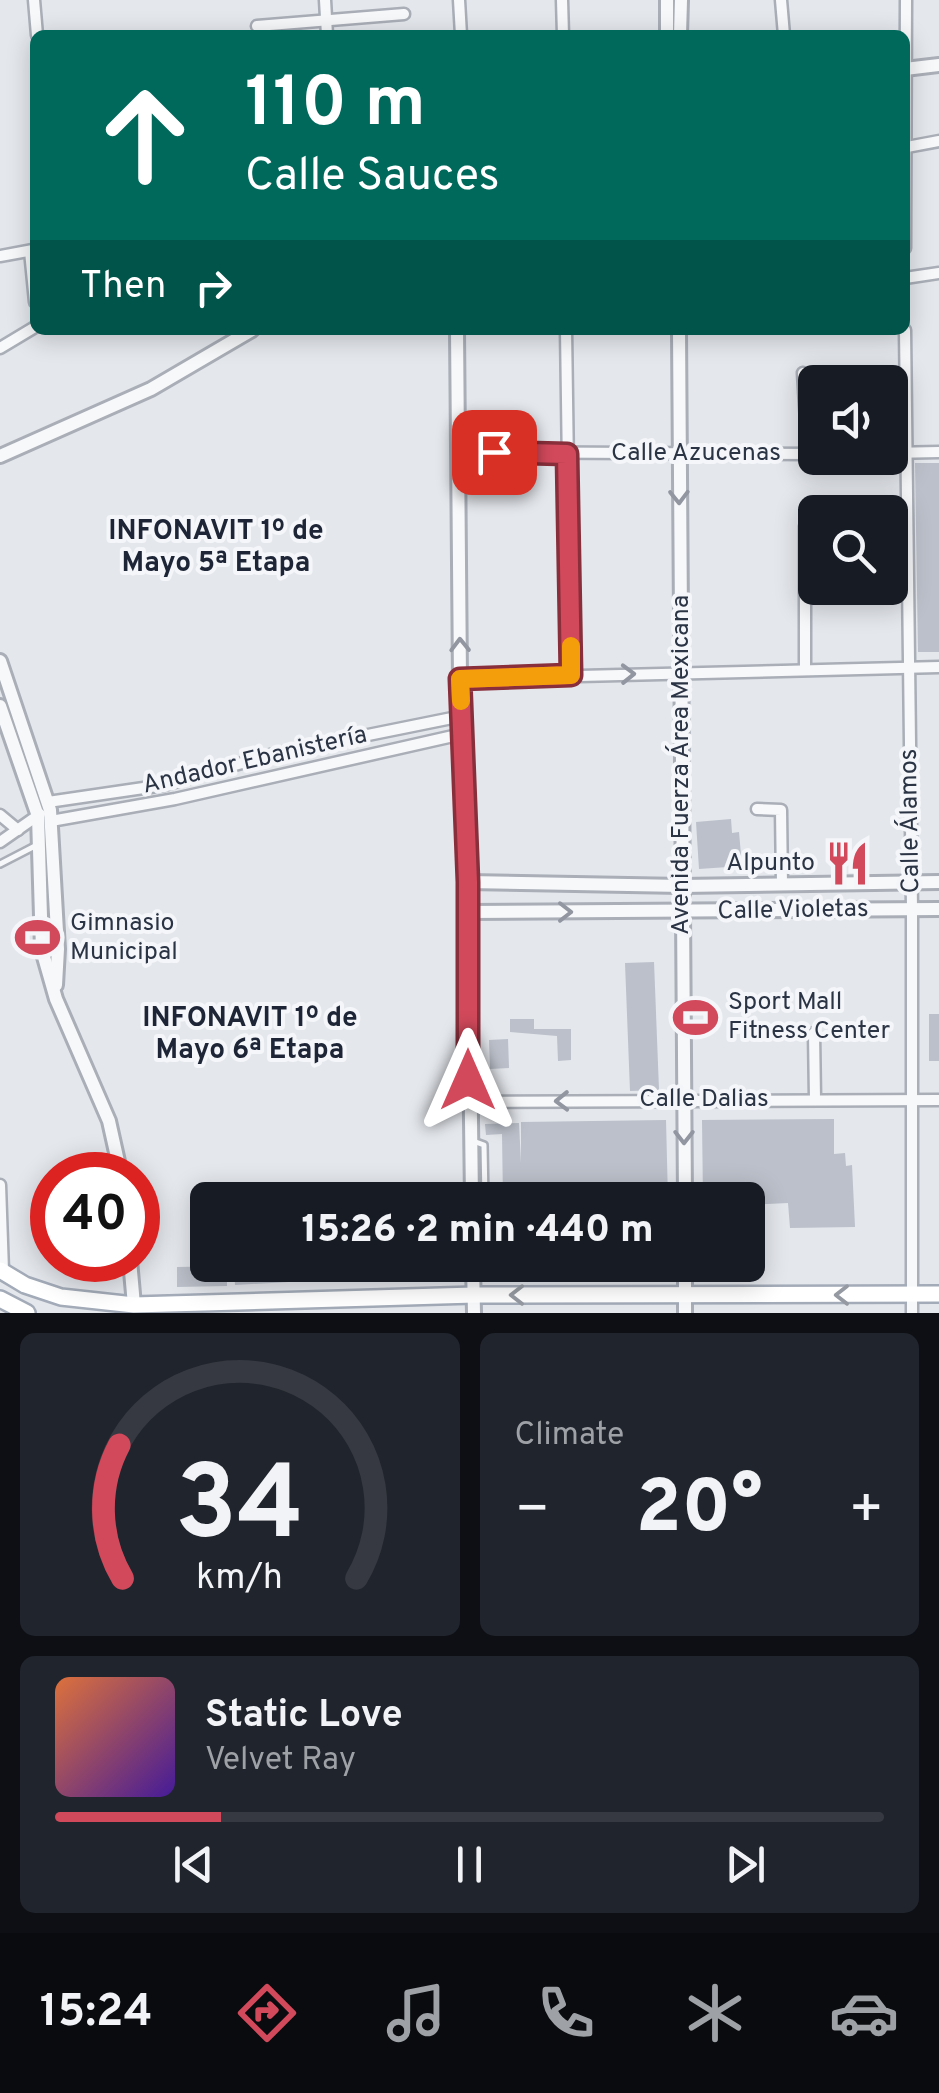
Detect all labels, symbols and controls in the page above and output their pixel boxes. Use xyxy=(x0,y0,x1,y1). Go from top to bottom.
text: 110 m xyxy=(245,62,426,151)
icon: ahead xyxy=(80,70,210,200)
text: Calle Sauces xyxy=(245,149,500,206)
icon: right xyxy=(186,260,241,315)
text: Then xyxy=(80,263,166,312)
map controls xyxy=(798,365,908,605)
button: sound xyxy=(798,365,908,475)
pin xyxy=(452,410,537,495)
icon: arrive xyxy=(467,425,522,480)
street label: Calle Azucenas xyxy=(611,438,781,470)
one-way arrow xyxy=(668,490,689,506)
button: search xyxy=(798,495,908,605)
district label: INFONAVIT 1º de Mayo 5ª Etapa xyxy=(108,514,324,582)
street label: Avenida Fuerza Área Mexicana xyxy=(665,595,698,935)
one-way arrow xyxy=(449,637,471,652)
one-way arrow xyxy=(620,663,636,685)
street label: Andador Ebanistería xyxy=(140,720,370,802)
street label: Calle Álamos xyxy=(893,748,928,894)
restaurant icon: Alpunto xyxy=(824,840,872,888)
place label: Alpunto xyxy=(726,848,815,880)
street label: Calle Violetas xyxy=(717,894,869,928)
one-way arrow xyxy=(558,901,573,923)
place label: Gimnasio Municipal xyxy=(70,908,178,969)
sports icon: Gimnasio Municipal xyxy=(13,914,61,962)
place label: Sport Mall Fitness Center xyxy=(728,987,890,1048)
sports icon: Sport Mall Fitness Center xyxy=(671,993,719,1041)
district label: INFONAVIT 1º de Mayo 6ª Etapa xyxy=(142,1001,358,1069)
position arrow xyxy=(416,1028,520,1132)
street label: Calle Dalias xyxy=(639,1084,769,1116)
one-way arrow xyxy=(553,1090,568,1112)
one-way arrow xyxy=(674,1130,695,1146)
speed limit sign: 40 xyxy=(30,1152,160,1282)
text: 15:26 · 2 min · 440 m xyxy=(301,1207,654,1256)
one-way arrow xyxy=(508,1284,524,1306)
one-way arrow xyxy=(833,1284,848,1306)
text: Climate xyxy=(515,1416,624,1456)
text: 34 xyxy=(175,1444,304,1576)
text: 20° xyxy=(636,1464,763,1559)
text: − xyxy=(515,1477,550,1547)
text: + xyxy=(849,1477,884,1547)
text: km/h xyxy=(196,1556,283,1602)
text: Static Love xyxy=(205,1692,403,1741)
text: Velvet Ray xyxy=(205,1741,356,1781)
icon: previous xyxy=(166,1837,221,1892)
icon: pause xyxy=(442,1837,497,1892)
icon: next xyxy=(718,1837,773,1892)
icon: directions xyxy=(232,1978,302,2048)
icon: music xyxy=(381,1978,451,2048)
icon: phone xyxy=(531,1978,601,2048)
icon: climate xyxy=(680,1978,750,2048)
icon: car xyxy=(829,1978,899,2048)
text: 15:24 xyxy=(40,1985,153,2042)

